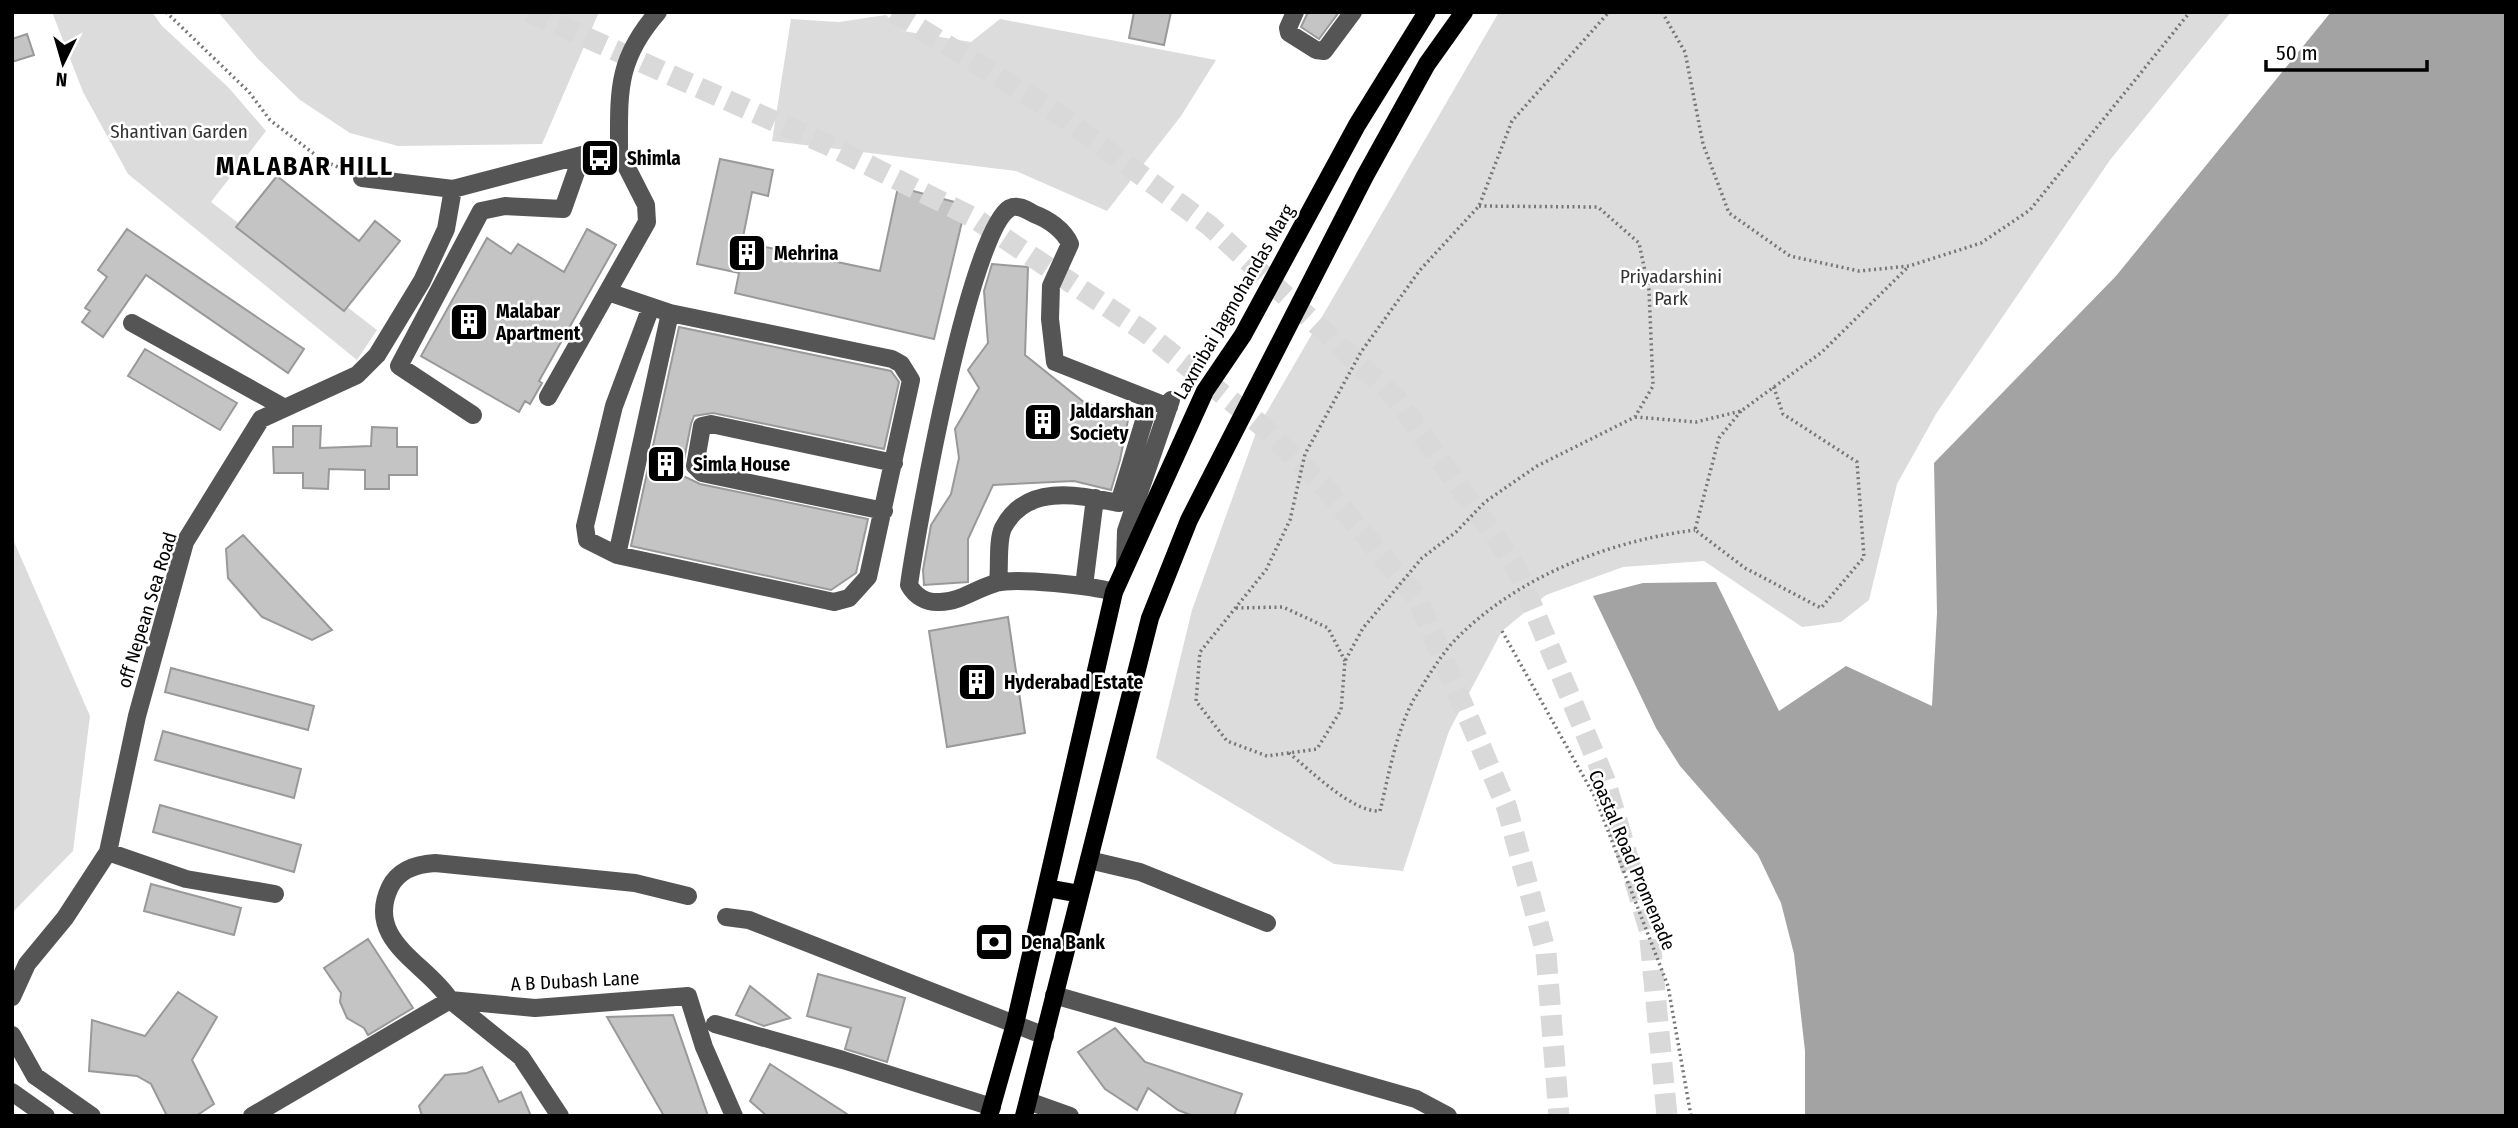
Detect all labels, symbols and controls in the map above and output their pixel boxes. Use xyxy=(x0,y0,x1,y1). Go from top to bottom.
north arrow xyxy=(28,28,98,98)
scale bar xyxy=(2266,28,2427,72)
text: 50 m xyxy=(2276,40,2318,66)
text: N xyxy=(55,67,68,91)
park label: Shantivan Garden xyxy=(110,120,248,143)
bus stop icon: Shimla xyxy=(579,137,621,179)
place label: Shimla xyxy=(627,147,681,170)
district label: MALABAR HILL xyxy=(216,151,394,182)
street label: Laxmibai Jagmohandas Marg xyxy=(1169,200,1299,403)
building icon: Mehrina xyxy=(726,232,768,274)
place label: Mehrina xyxy=(774,242,839,265)
park label: Priyadarshini Park xyxy=(1620,265,1722,310)
place label: Malabar Apartment xyxy=(495,300,581,345)
building icon: Malabar Apartment xyxy=(448,301,490,343)
place label: Jaldarshan Society xyxy=(1069,400,1154,445)
building icon: Jaldarshan Society xyxy=(1022,401,1064,443)
building icon: Simla House xyxy=(645,443,687,485)
place label: Simla House xyxy=(693,453,791,476)
street label: off Nepean Sea Road xyxy=(112,529,182,691)
building icon: Hyderabad Estate xyxy=(956,661,998,703)
place label: Hyderabad Estate xyxy=(1004,671,1144,694)
street label: Coastal Road Promenade xyxy=(1584,766,1680,954)
bank icon: Dena Bank xyxy=(973,921,1015,963)
place label: Dena Bank xyxy=(1021,931,1105,954)
street label: A B Dubash Lane xyxy=(510,966,640,996)

